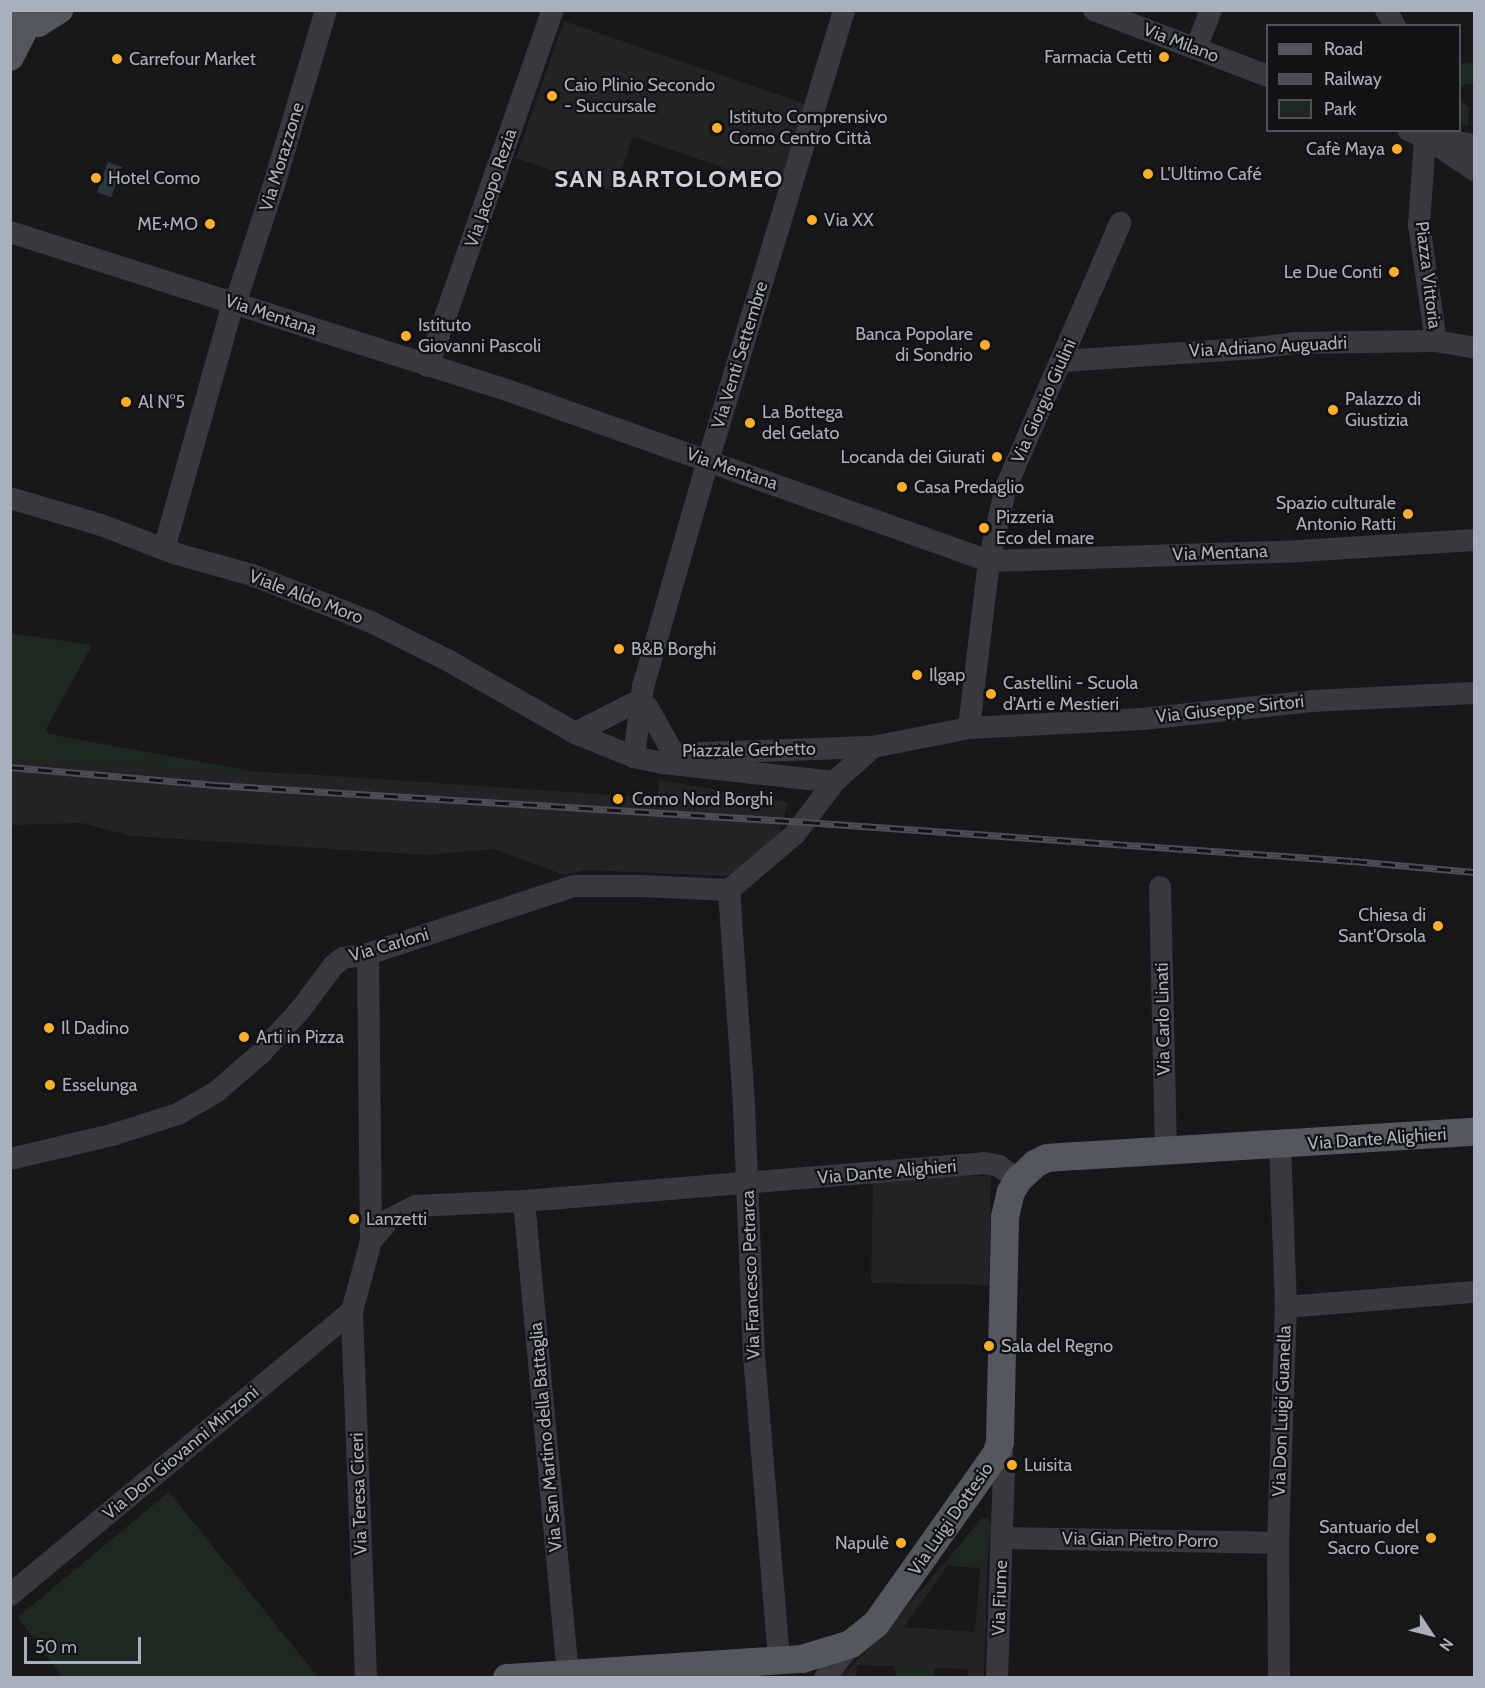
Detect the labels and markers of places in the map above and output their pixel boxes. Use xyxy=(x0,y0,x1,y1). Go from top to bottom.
place label: Farmacia Cetti xyxy=(1044,46,1152,68)
place label: Carrefour Market xyxy=(129,48,256,70)
marker: Farmacia Cetti xyxy=(1157,50,1171,64)
marker: Carrefour Market xyxy=(110,52,124,66)
place label: Caio Plinio Secondo - Succursale xyxy=(564,75,715,118)
marker: Caio Plinio Secondo - Succursale xyxy=(545,89,559,103)
place label: Istituto Comprensivo Como Centro Città xyxy=(729,107,887,150)
marker: Istituto Comprensivo Como Centro Città xyxy=(710,121,724,135)
place label: Cafè Maya xyxy=(1306,138,1385,160)
marker: Cafè Maya xyxy=(1390,142,1404,156)
place label: L'Ultimo Café xyxy=(1160,163,1262,185)
place label: Hotel Como xyxy=(108,167,200,189)
marker: L'Ultimo Café xyxy=(1141,167,1155,181)
marker: Hotel Como xyxy=(89,171,103,185)
place label: Via XX xyxy=(824,209,874,231)
place label: ME+MO xyxy=(137,213,198,235)
marker: Via XX xyxy=(805,213,819,227)
marker: ME+MO xyxy=(203,217,217,231)
place label: Le Due Conti xyxy=(1284,261,1382,283)
marker: Le Due Conti xyxy=(1387,265,1401,279)
place label: Istituto Giovanni Pascoli xyxy=(418,315,541,358)
place label: Banca Popolare di Sondrio xyxy=(855,324,973,366)
marker: Istituto Giovanni Pascoli xyxy=(399,329,413,343)
marker: Banca Popolare di Sondrio xyxy=(978,338,992,352)
place label: Palazzo di Giustizia xyxy=(1345,389,1421,432)
place label: Al N°5 xyxy=(138,391,185,413)
marker: Al N°5 xyxy=(119,395,133,409)
place label: La Bottega del Gelato xyxy=(762,402,843,444)
marker: Palazzo di Giustizia xyxy=(1326,403,1340,417)
marker: La Bottega del Gelato xyxy=(743,416,757,430)
place label: Locanda dei Giurati xyxy=(840,446,985,468)
marker: Locanda dei Giurati xyxy=(990,450,1004,464)
place label: Casa Predaglio xyxy=(914,476,1024,498)
marker: Casa Predaglio xyxy=(895,480,909,494)
place label: Spazio culturale Antonio Ratti xyxy=(1276,493,1396,536)
place label: Pizzeria Eco del mare xyxy=(996,507,1094,550)
marker: Spazio culturale Antonio Ratti xyxy=(1401,507,1415,521)
marker: Pizzeria Eco del mare xyxy=(977,521,991,535)
place label: B&B Borghi xyxy=(631,638,716,660)
marker: B&B Borghi xyxy=(612,642,626,656)
place label: Ilgap xyxy=(929,664,965,686)
marker: Ilgap xyxy=(910,668,924,682)
place label: Castellini - Scuola d'Arti e Mestieri xyxy=(1003,673,1138,716)
marker: Castellini - Scuola d'Arti e Mestieri xyxy=(984,687,998,701)
place label: Como Nord Borghi xyxy=(632,788,773,810)
marker: Como Nord Borghi xyxy=(609,790,627,808)
place label: Chiesa di Sant'Orsola xyxy=(1338,905,1426,948)
marker: Chiesa di Sant'Orsola xyxy=(1431,919,1445,933)
place label: Il Dadino xyxy=(61,1017,129,1039)
marker: Il Dadino xyxy=(42,1021,56,1035)
place label: Arti in Pizza xyxy=(256,1026,344,1048)
marker: Arti in Pizza xyxy=(237,1030,251,1044)
place label: Esselunga xyxy=(62,1074,137,1096)
marker: Esselunga xyxy=(43,1078,57,1092)
place label: Lanzetti xyxy=(366,1208,427,1230)
marker: Lanzetti xyxy=(347,1212,361,1226)
place label: Sala del Regno xyxy=(1001,1335,1113,1357)
marker: Sala del Regno xyxy=(982,1339,996,1353)
place label: Luisita xyxy=(1024,1454,1072,1476)
marker: Luisita xyxy=(1005,1458,1019,1472)
place label: Santuario del Sacro Cuore xyxy=(1319,1517,1419,1559)
marker: Santuario del Sacro Cuore xyxy=(1424,1531,1438,1545)
place label: Napulè xyxy=(835,1532,889,1554)
marker: Napulè xyxy=(894,1536,908,1550)

